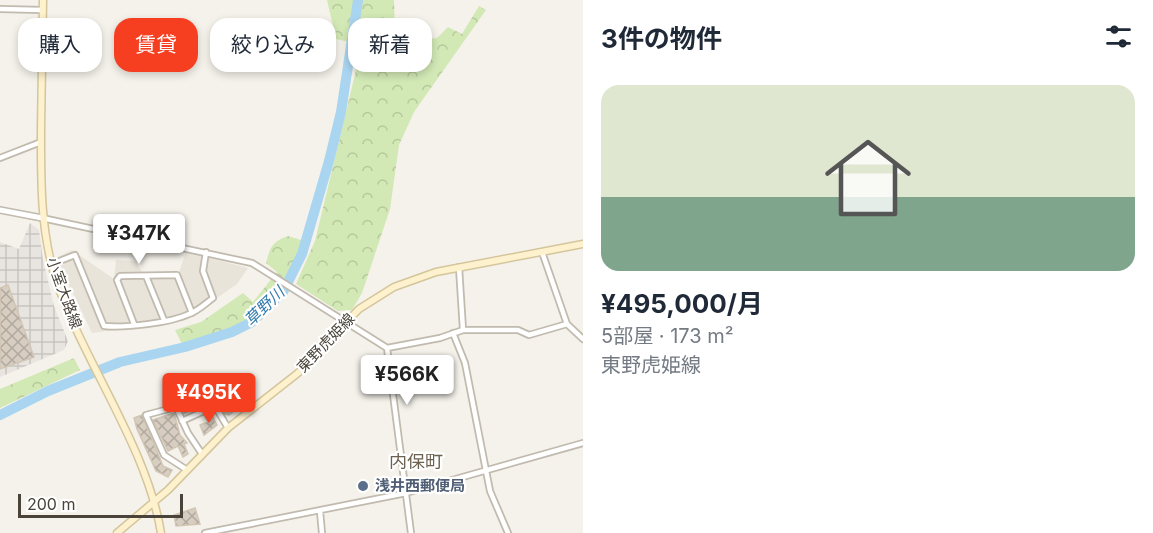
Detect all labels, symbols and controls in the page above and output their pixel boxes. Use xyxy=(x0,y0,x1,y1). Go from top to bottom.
chip: 購入 xyxy=(18,18,102,72)
chip: 賃貸 xyxy=(114,18,198,72)
chip: 絞り込み xyxy=(210,18,336,72)
chip: 新着 xyxy=(348,18,432,72)
icon: filters xyxy=(1102,20,1135,53)
text: 3件の物件 xyxy=(601,23,722,54)
icon: home xyxy=(814,124,922,232)
pin: ¥347K xyxy=(97,214,181,265)
text: ¥347K xyxy=(107,221,171,245)
street label: 小室大路線 xyxy=(43,254,86,331)
water label: 草野川 xyxy=(240,281,290,330)
text: ¥495,000/月 xyxy=(601,288,763,319)
street label: 東野虎姫線 xyxy=(293,309,359,376)
text: 5部屋 · 173 m² xyxy=(601,324,734,348)
text: 東野虎姫線 xyxy=(601,353,701,377)
pin: ¥566K xyxy=(365,355,449,406)
text: ¥566K xyxy=(375,362,439,386)
pin: ¥495K xyxy=(167,373,251,424)
text: ¥495K xyxy=(176,380,242,404)
district label: 内保町 xyxy=(389,451,443,472)
place label: 浅井西郵便局 xyxy=(375,476,465,495)
marker: 浅井西郵便局 xyxy=(356,479,370,493)
scale bar xyxy=(18,491,183,518)
text: 200 m xyxy=(27,494,75,514)

